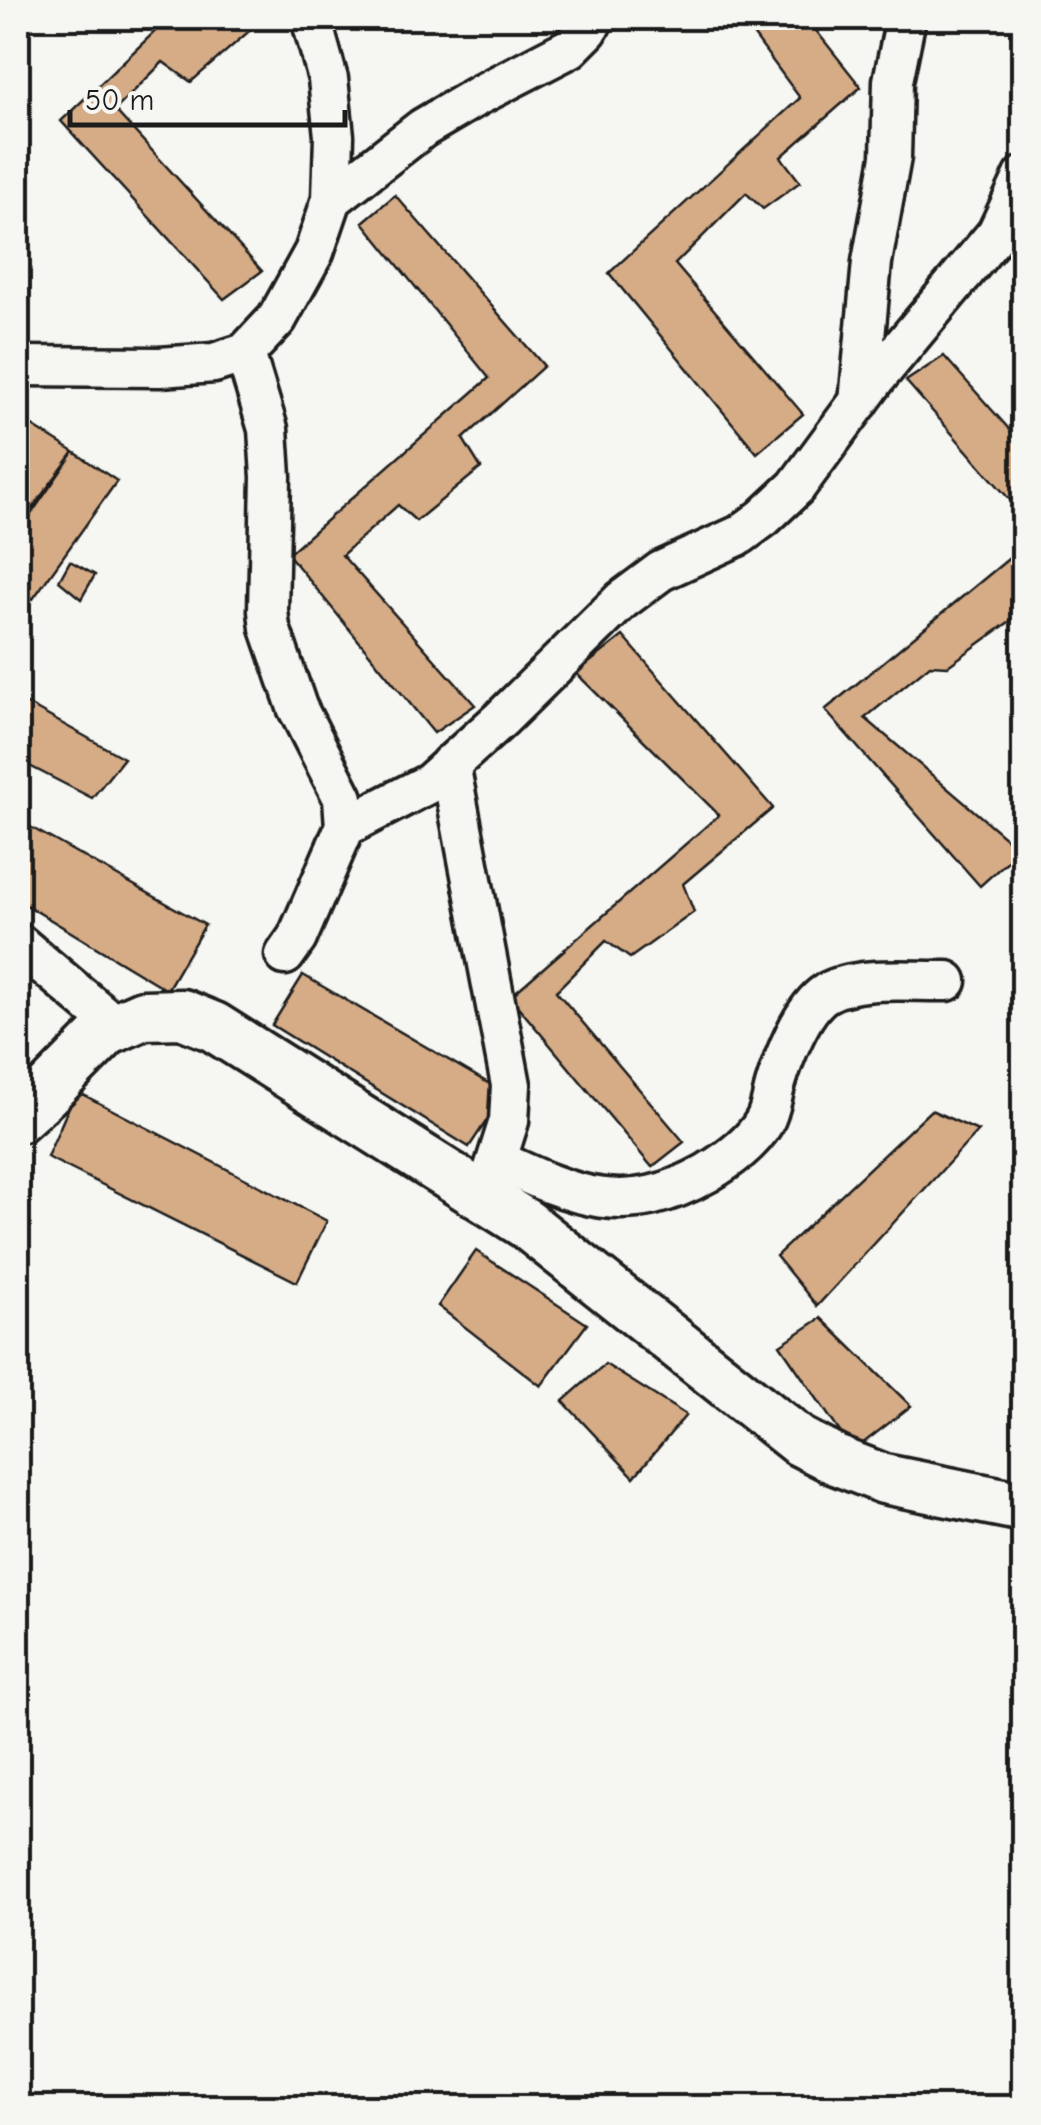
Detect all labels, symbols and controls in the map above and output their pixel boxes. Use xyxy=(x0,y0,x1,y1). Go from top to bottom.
scale bar xyxy=(70,65,345,127)
text: 50 m xyxy=(85,83,154,118)

